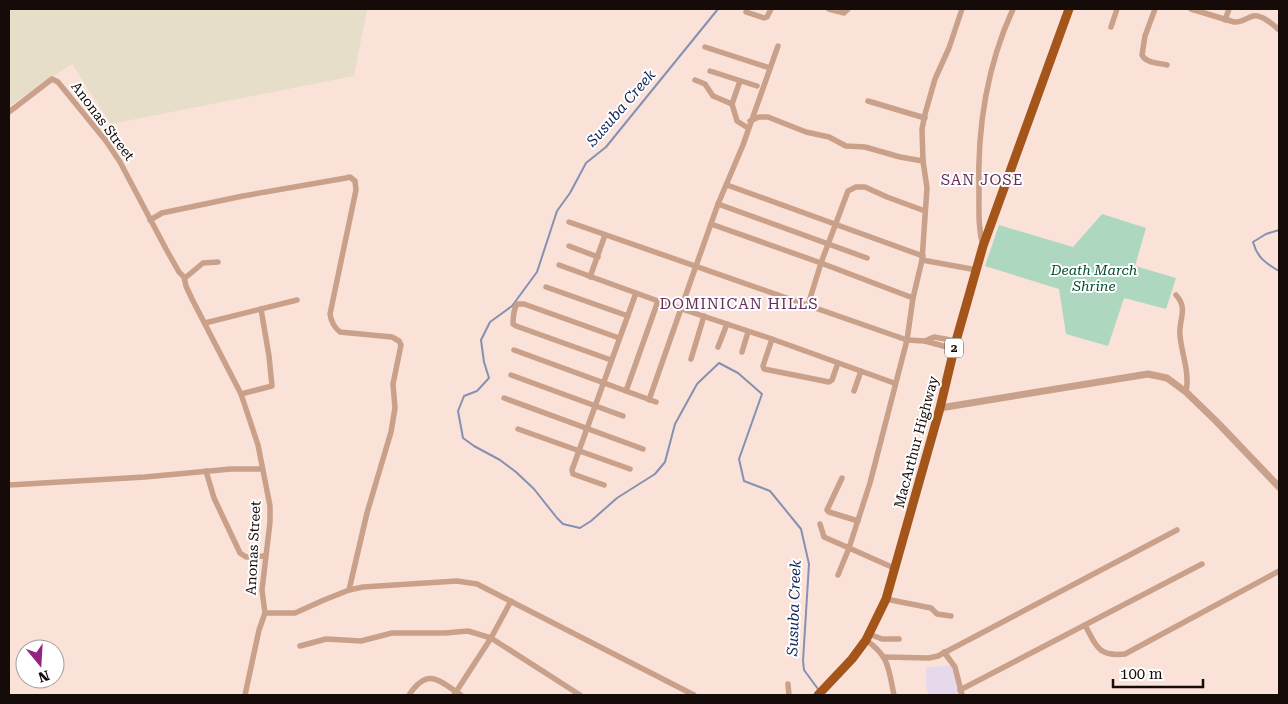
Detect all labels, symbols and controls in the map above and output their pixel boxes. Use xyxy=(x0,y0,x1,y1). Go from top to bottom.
water label: Susuba Creek xyxy=(582,65,660,151)
street label: Anonas Street xyxy=(68,78,138,164)
district label: SAN JOSE xyxy=(941,171,1023,189)
park label: Death March Shrine xyxy=(1050,262,1138,294)
district label: DOMINICAN HILLS xyxy=(659,295,819,313)
road number: 2 xyxy=(945,338,963,358)
street label: MacArthur Highway xyxy=(891,373,942,510)
street label: Anonas Street xyxy=(243,500,263,596)
water label: Susuba Creek xyxy=(783,559,805,657)
north arrow xyxy=(15,639,65,689)
scale bar xyxy=(1113,656,1203,688)
text: 100 m xyxy=(1120,665,1163,683)
text: N xyxy=(36,667,52,686)

